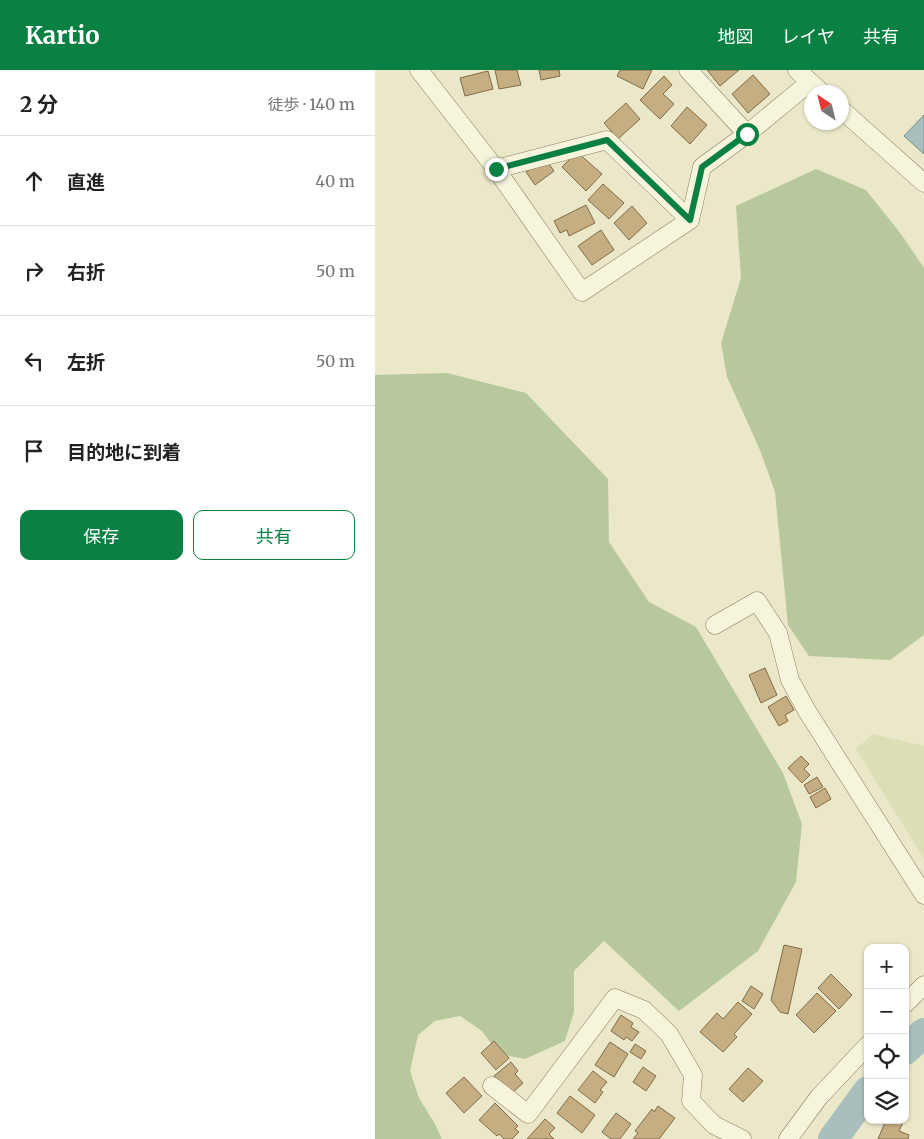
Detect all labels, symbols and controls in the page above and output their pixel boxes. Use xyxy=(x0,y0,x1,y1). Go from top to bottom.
text: Kartio xyxy=(25,20,100,51)
text: 地図 xyxy=(718,25,754,48)
text: レイヤ xyxy=(782,25,835,48)
text: 共有 xyxy=(863,25,899,48)
north arrow xyxy=(804,85,849,130)
text: 2 分 xyxy=(20,91,58,118)
text: 徒歩 · 140 m xyxy=(268,94,355,114)
route start xyxy=(736,123,759,146)
route end xyxy=(485,158,508,181)
icon: ahead xyxy=(20,167,48,195)
text: 直進 xyxy=(67,170,105,194)
text: 40 m xyxy=(315,171,355,191)
icon: right xyxy=(20,257,48,285)
text: 右折 xyxy=(67,260,105,284)
text: 50 m xyxy=(316,261,355,281)
icon: left xyxy=(20,347,48,375)
text: 左折 xyxy=(67,350,105,374)
text: 50 m xyxy=(316,351,355,371)
icon: arrive xyxy=(20,437,48,465)
text: 目的地に到着 xyxy=(67,440,181,464)
button: 保存 xyxy=(20,510,183,560)
button: 共有 xyxy=(193,510,355,560)
map controls xyxy=(864,944,909,1124)
button: + xyxy=(864,944,909,989)
button: − xyxy=(864,989,909,1034)
button: locate xyxy=(864,1034,909,1079)
button: layers xyxy=(864,1079,909,1124)

